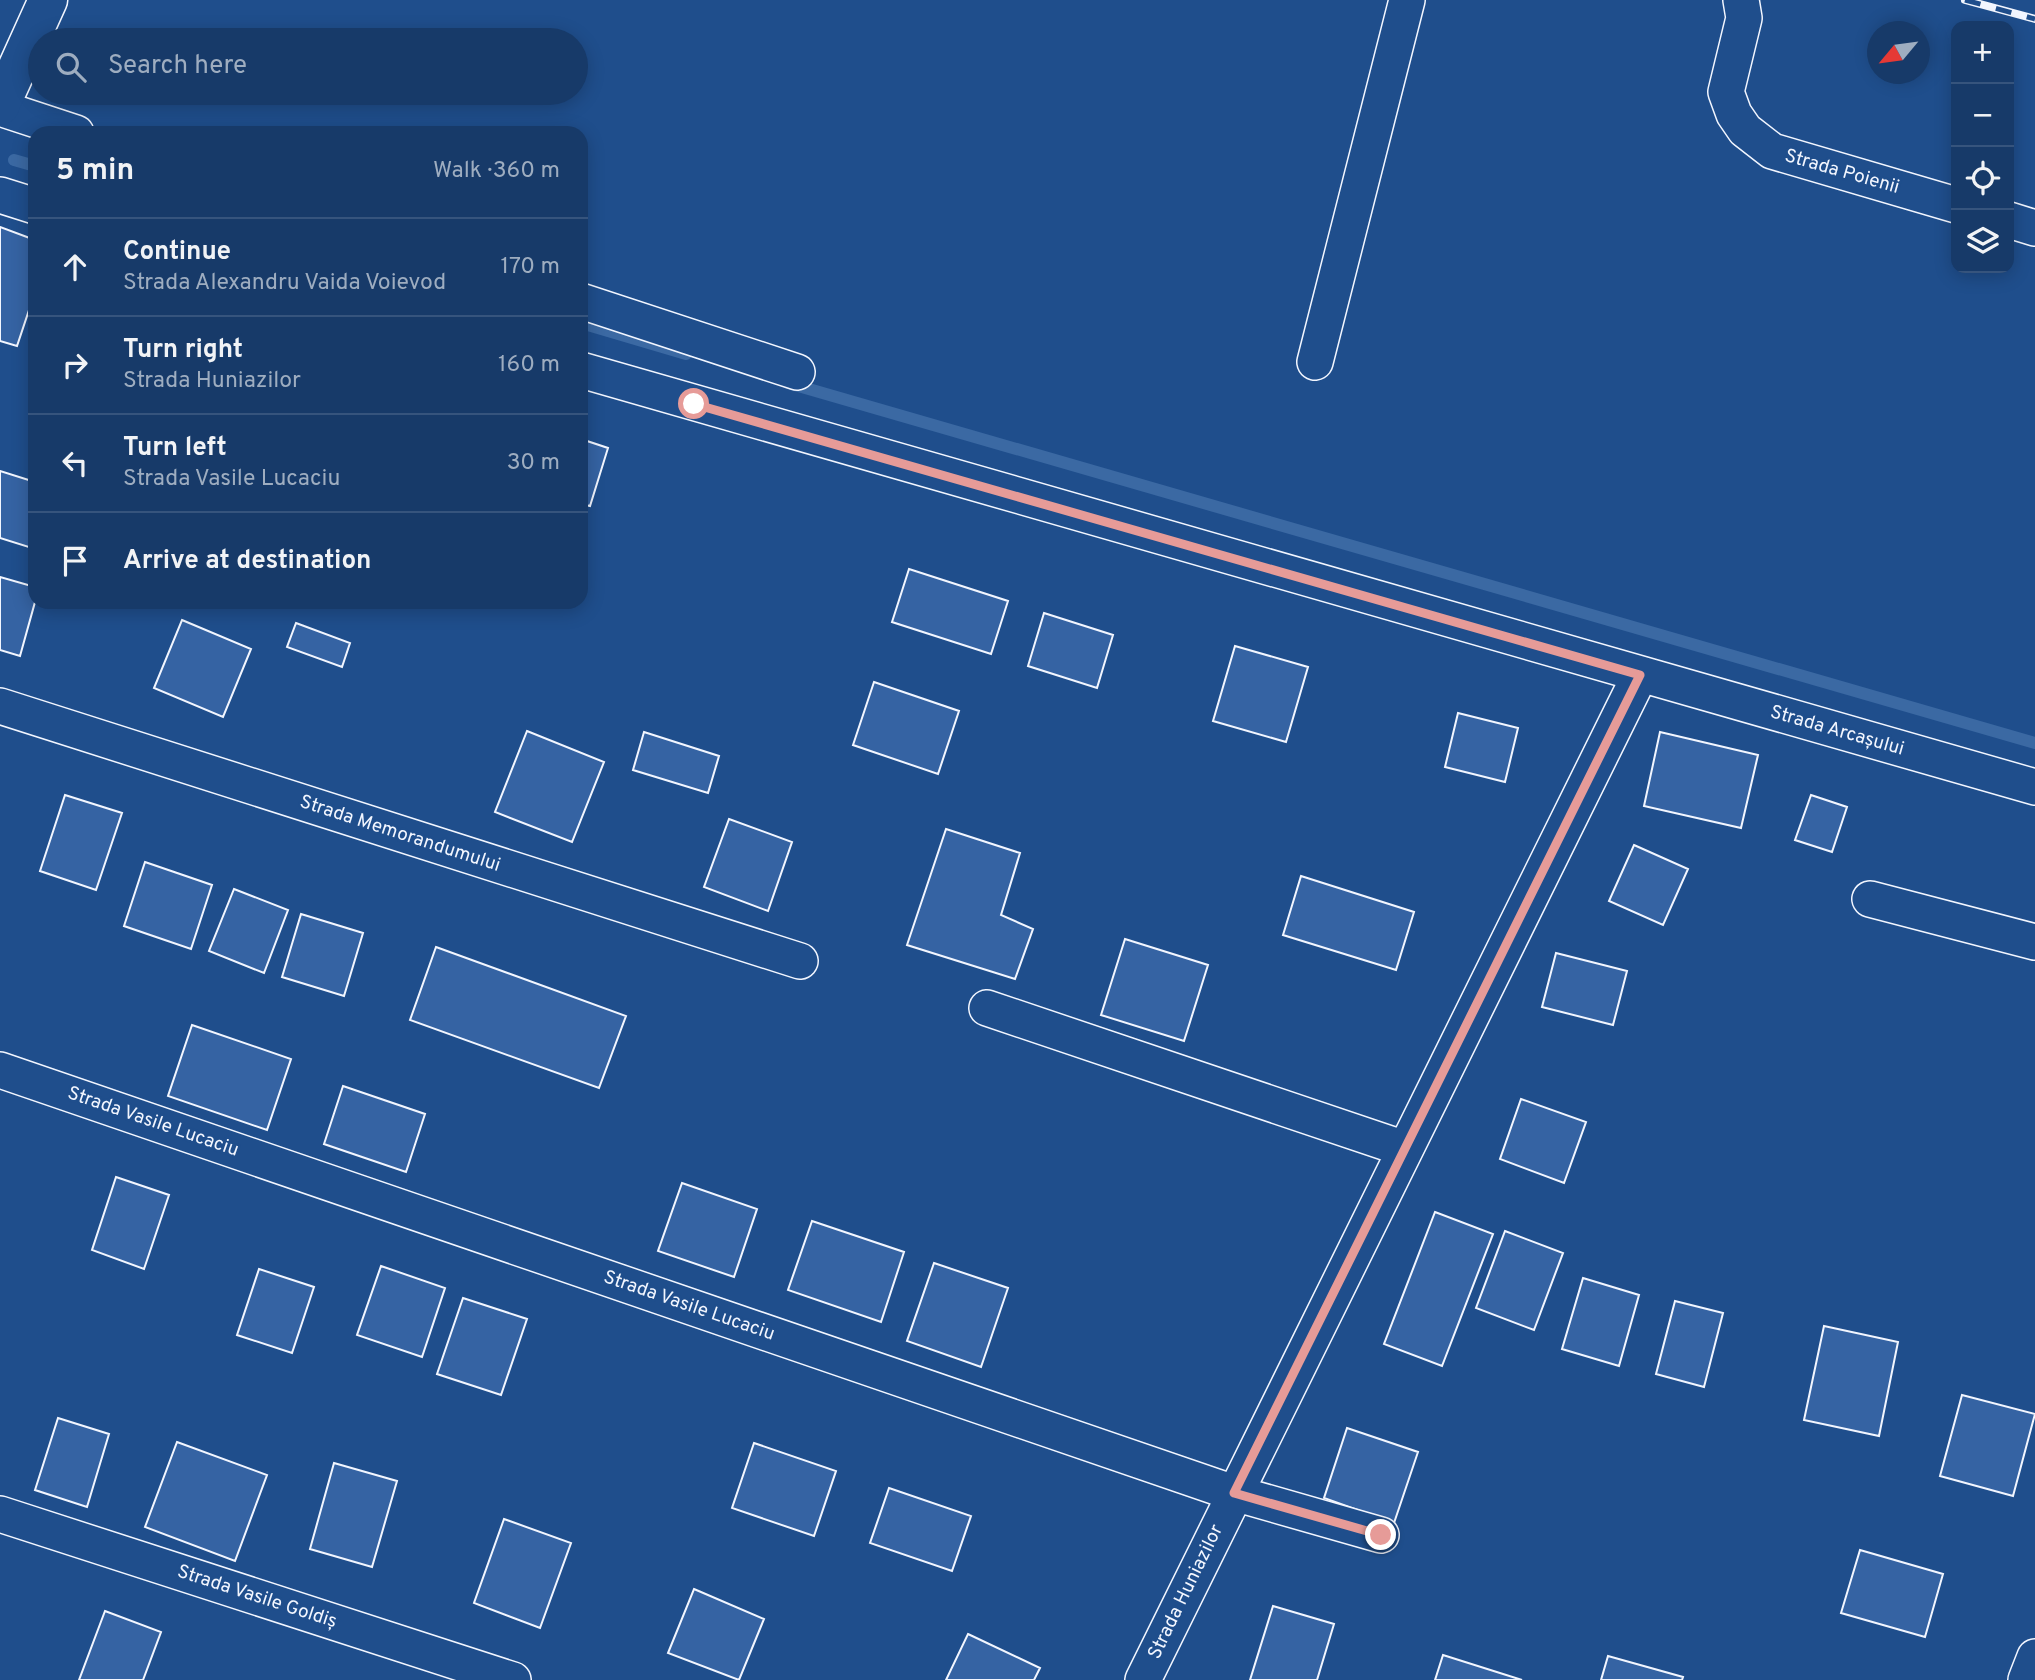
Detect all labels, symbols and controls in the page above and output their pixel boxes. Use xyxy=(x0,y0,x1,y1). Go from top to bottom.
north arrow xyxy=(1867,21,1930,84)
map controls xyxy=(1951,21,2014,273)
button: + xyxy=(1951,21,2014,84)
search box xyxy=(28,28,588,105)
icon: search xyxy=(52,48,90,86)
text: Search here xyxy=(108,50,247,83)
button: − xyxy=(1951,84,2014,147)
street label: Strada Poienii xyxy=(1782,144,1902,200)
button: locate xyxy=(1951,147,2014,210)
text: 5 min xyxy=(56,153,134,190)
text: Walk · 360 m xyxy=(433,157,560,186)
button: layers xyxy=(1951,210,2014,273)
text: Continue xyxy=(123,236,231,269)
icon: ahead xyxy=(56,248,94,286)
text: 170 m xyxy=(501,253,560,282)
text: Strada Alexandru Vaida Voievod xyxy=(123,269,446,298)
text: Turn right xyxy=(123,334,243,367)
icon: right xyxy=(56,346,94,384)
text: 160 m xyxy=(498,351,560,380)
text: Strada Huniazilor xyxy=(123,367,301,396)
route start xyxy=(678,388,709,419)
text: Turn left xyxy=(123,432,227,465)
icon: left xyxy=(56,444,94,482)
text: 30 m xyxy=(507,449,560,478)
text: Strada Vasile Lucaciu xyxy=(123,465,340,494)
icon: arrive xyxy=(56,542,94,580)
text: Arrive at destination xyxy=(123,545,371,578)
street label: Strada Arcașului xyxy=(1767,700,1907,762)
street label: Strada Memorandumului xyxy=(297,790,503,878)
street label: Strada Vasile Lucaciu xyxy=(64,1081,242,1163)
street label: Strada Vasile Lucaciu xyxy=(600,1265,778,1347)
route end xyxy=(1365,1519,1396,1550)
street label: Strada Huniazilor xyxy=(1143,1520,1229,1663)
street label: Strada Vasile Goldiș xyxy=(174,1560,340,1634)

